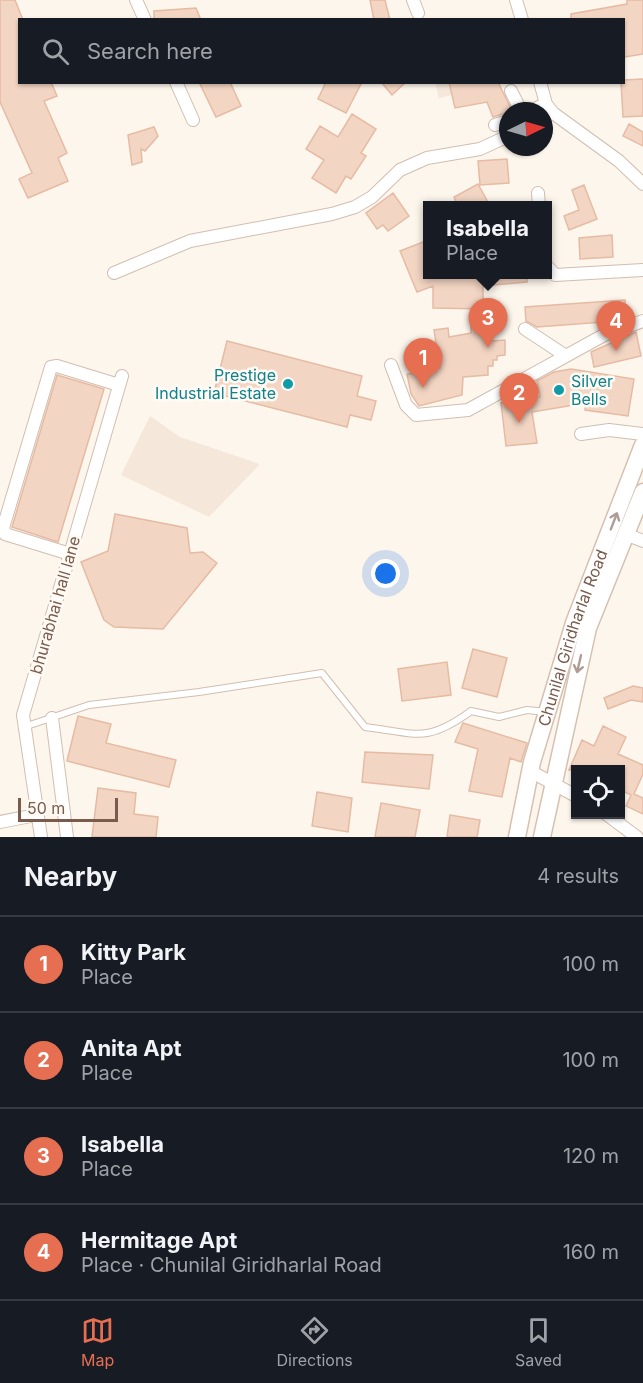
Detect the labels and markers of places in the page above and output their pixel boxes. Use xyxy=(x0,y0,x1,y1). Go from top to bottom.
pin: 3 xyxy=(468,298,508,348)
pin: 4 xyxy=(596,302,636,351)
pin: 1 xyxy=(404,338,442,388)
place label: Prestige Industrial Estate xyxy=(155,365,276,403)
place label: Silver Bells xyxy=(571,371,613,409)
pin: 2 xyxy=(500,374,538,423)
marker: Prestige Industrial Estate xyxy=(281,377,295,391)
marker: Silver Bells xyxy=(552,383,566,397)

